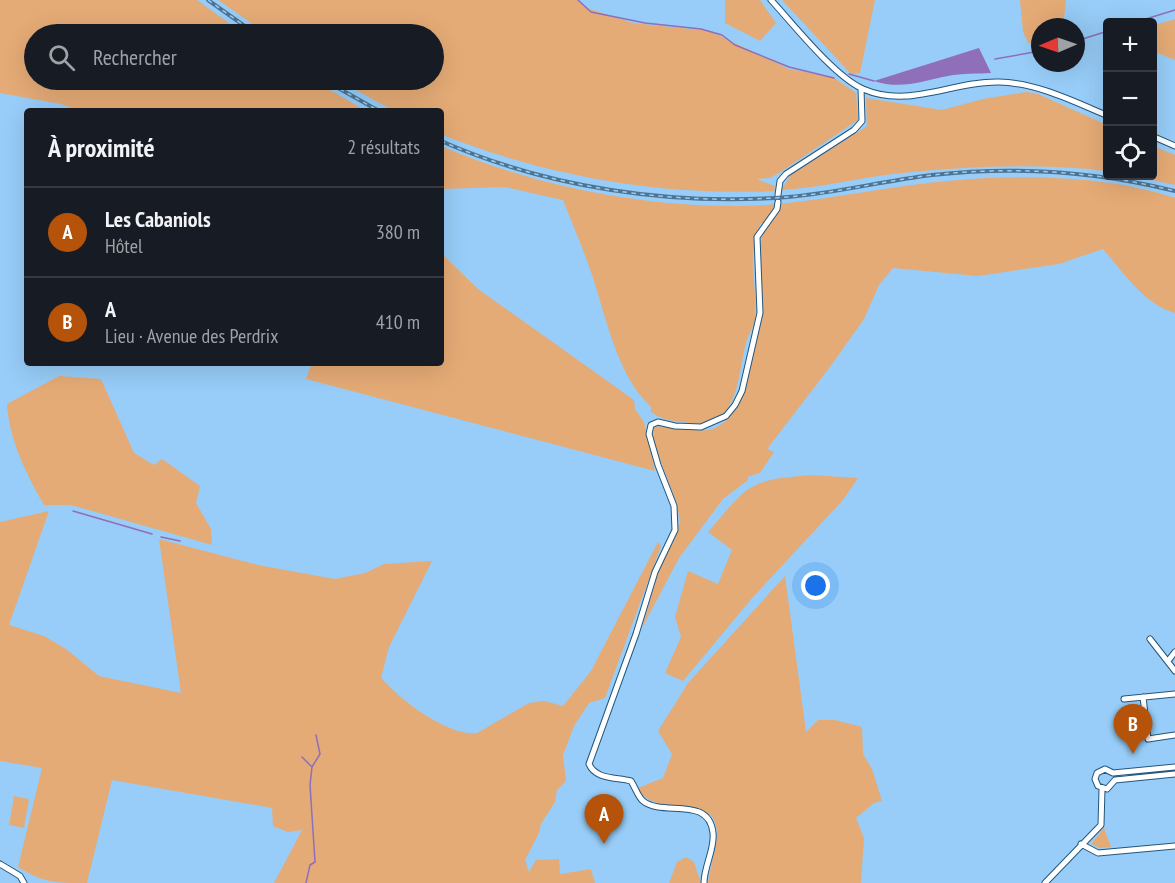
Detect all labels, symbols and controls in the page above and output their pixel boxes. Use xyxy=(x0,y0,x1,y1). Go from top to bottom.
north arrow xyxy=(1031,18,1085,72)
map controls xyxy=(1103,18,1157,180)
button: + xyxy=(1103,18,1157,72)
search box xyxy=(24,24,444,90)
icon: search xyxy=(45,41,78,74)
text: Rechercher xyxy=(93,43,177,71)
button: − xyxy=(1103,72,1157,126)
button: locate xyxy=(1103,126,1157,180)
text: À proximité xyxy=(48,131,155,164)
text: 2 résultats xyxy=(347,134,420,160)
text: Les Cabaniols xyxy=(105,205,211,233)
text: A xyxy=(62,219,73,245)
text: 380 m xyxy=(376,219,420,245)
text: Hôtel xyxy=(105,233,143,259)
text: A xyxy=(105,295,116,323)
text: B xyxy=(63,309,72,335)
text: 410 m xyxy=(376,309,420,335)
text: Lieu · Avenue des Perdrix xyxy=(105,323,278,349)
your location xyxy=(801,571,830,600)
pin: B xyxy=(1114,704,1152,754)
pin: A xyxy=(584,794,624,844)

